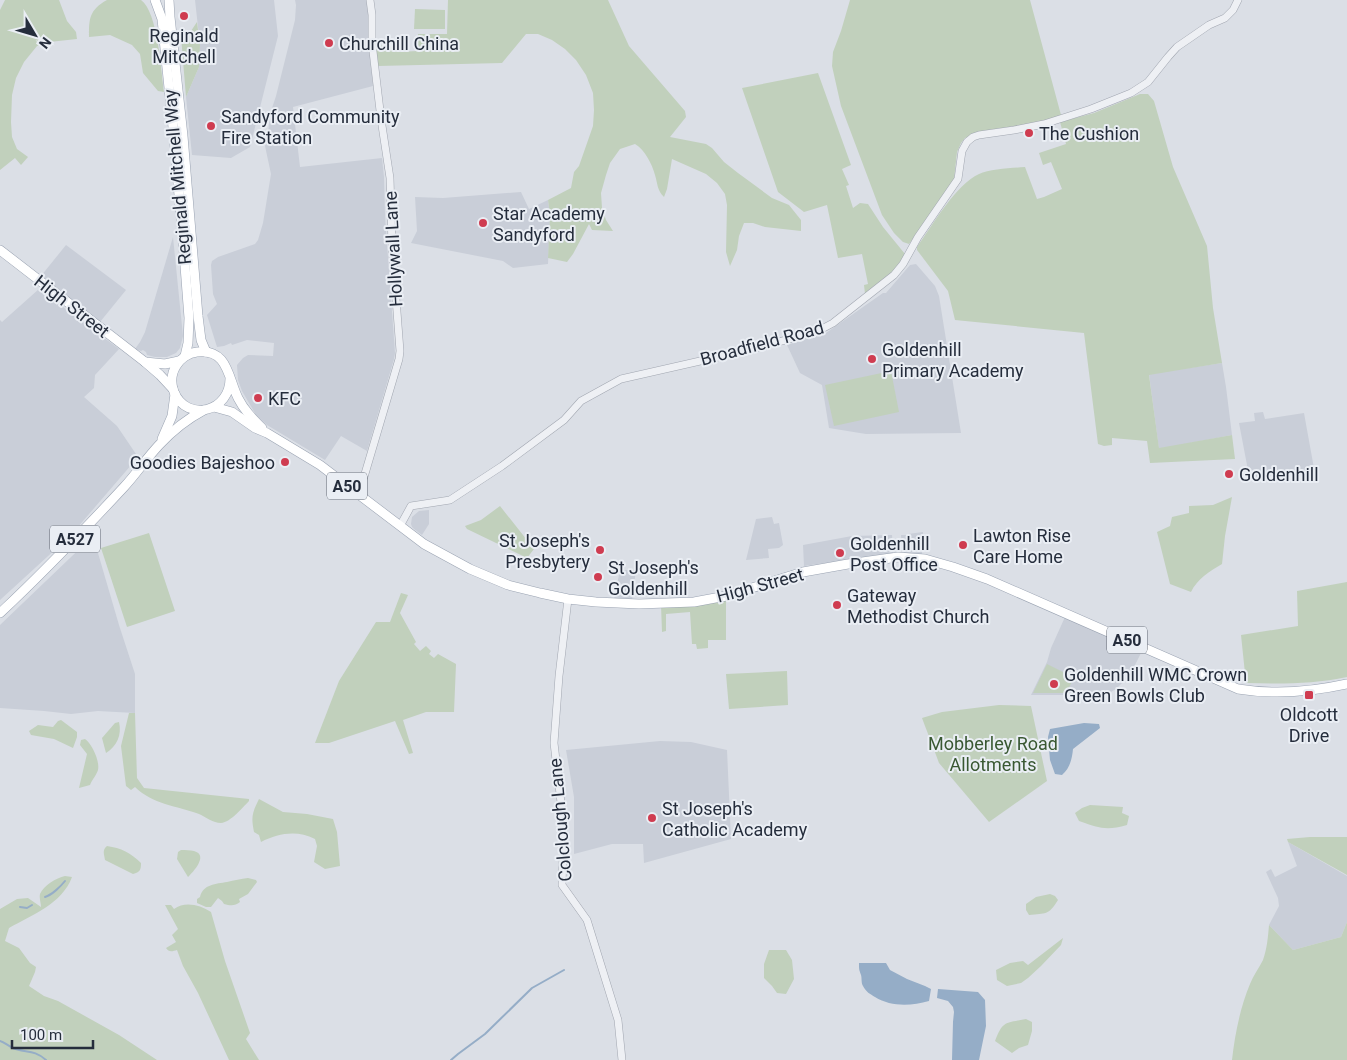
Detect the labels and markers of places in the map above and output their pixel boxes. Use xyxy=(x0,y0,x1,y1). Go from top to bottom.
marker: Reginald Mitchell xyxy=(178,10,190,22)
place label: Reginald Mitchell xyxy=(149,25,219,67)
place label: Churchill China xyxy=(339,33,459,54)
marker: Churchill China xyxy=(323,37,335,49)
place label: Sandyford Community Fire Station xyxy=(221,106,400,148)
marker: Sandyford Community Fire Station xyxy=(205,120,217,132)
place label: The Cushion xyxy=(1039,123,1139,144)
marker: The Cushion xyxy=(1023,127,1035,139)
place label: Star Academy Sandyford xyxy=(493,203,605,245)
marker: Star Academy Sandyford xyxy=(477,217,489,229)
place label: Goldenhill Primary Academy xyxy=(882,339,1024,381)
marker: Goldenhill Primary Academy xyxy=(866,353,878,365)
place label: KFC xyxy=(268,388,301,409)
marker: KFC xyxy=(252,392,264,404)
place label: Goodies Bajeshoo xyxy=(130,452,275,473)
marker: Goodies Bajeshoo xyxy=(279,456,291,468)
place label: Goldenhill xyxy=(1239,464,1319,485)
marker: Goldenhill xyxy=(1223,468,1235,480)
place label: Lawton Rise Care Home xyxy=(973,525,1071,567)
place label: St Joseph's Presbytery xyxy=(499,530,590,572)
place label: Goldenhill Post Office xyxy=(850,533,938,575)
marker: Lawton Rise Care Home xyxy=(957,539,969,551)
marker: St Joseph's Presbytery xyxy=(594,544,606,556)
marker: Goldenhill Post Office xyxy=(834,547,846,559)
place label: St Joseph's Goldenhill xyxy=(608,557,699,599)
marker: St Joseph's Goldenhill xyxy=(592,571,604,583)
place label: Gateway Methodist Church xyxy=(847,585,989,627)
marker: Gateway Methodist Church xyxy=(831,599,843,611)
place label: Goldenhill WMC Crown Green Bowls Club xyxy=(1064,664,1247,706)
marker: Goldenhill WMC Crown Green Bowls Club xyxy=(1048,678,1060,690)
marker: Oldcott Drive xyxy=(1303,689,1315,701)
place label: Oldcott Drive xyxy=(1280,704,1338,746)
place label: St Joseph's Catholic Academy xyxy=(662,798,808,840)
marker: St Joseph's Catholic Academy xyxy=(646,812,658,824)

